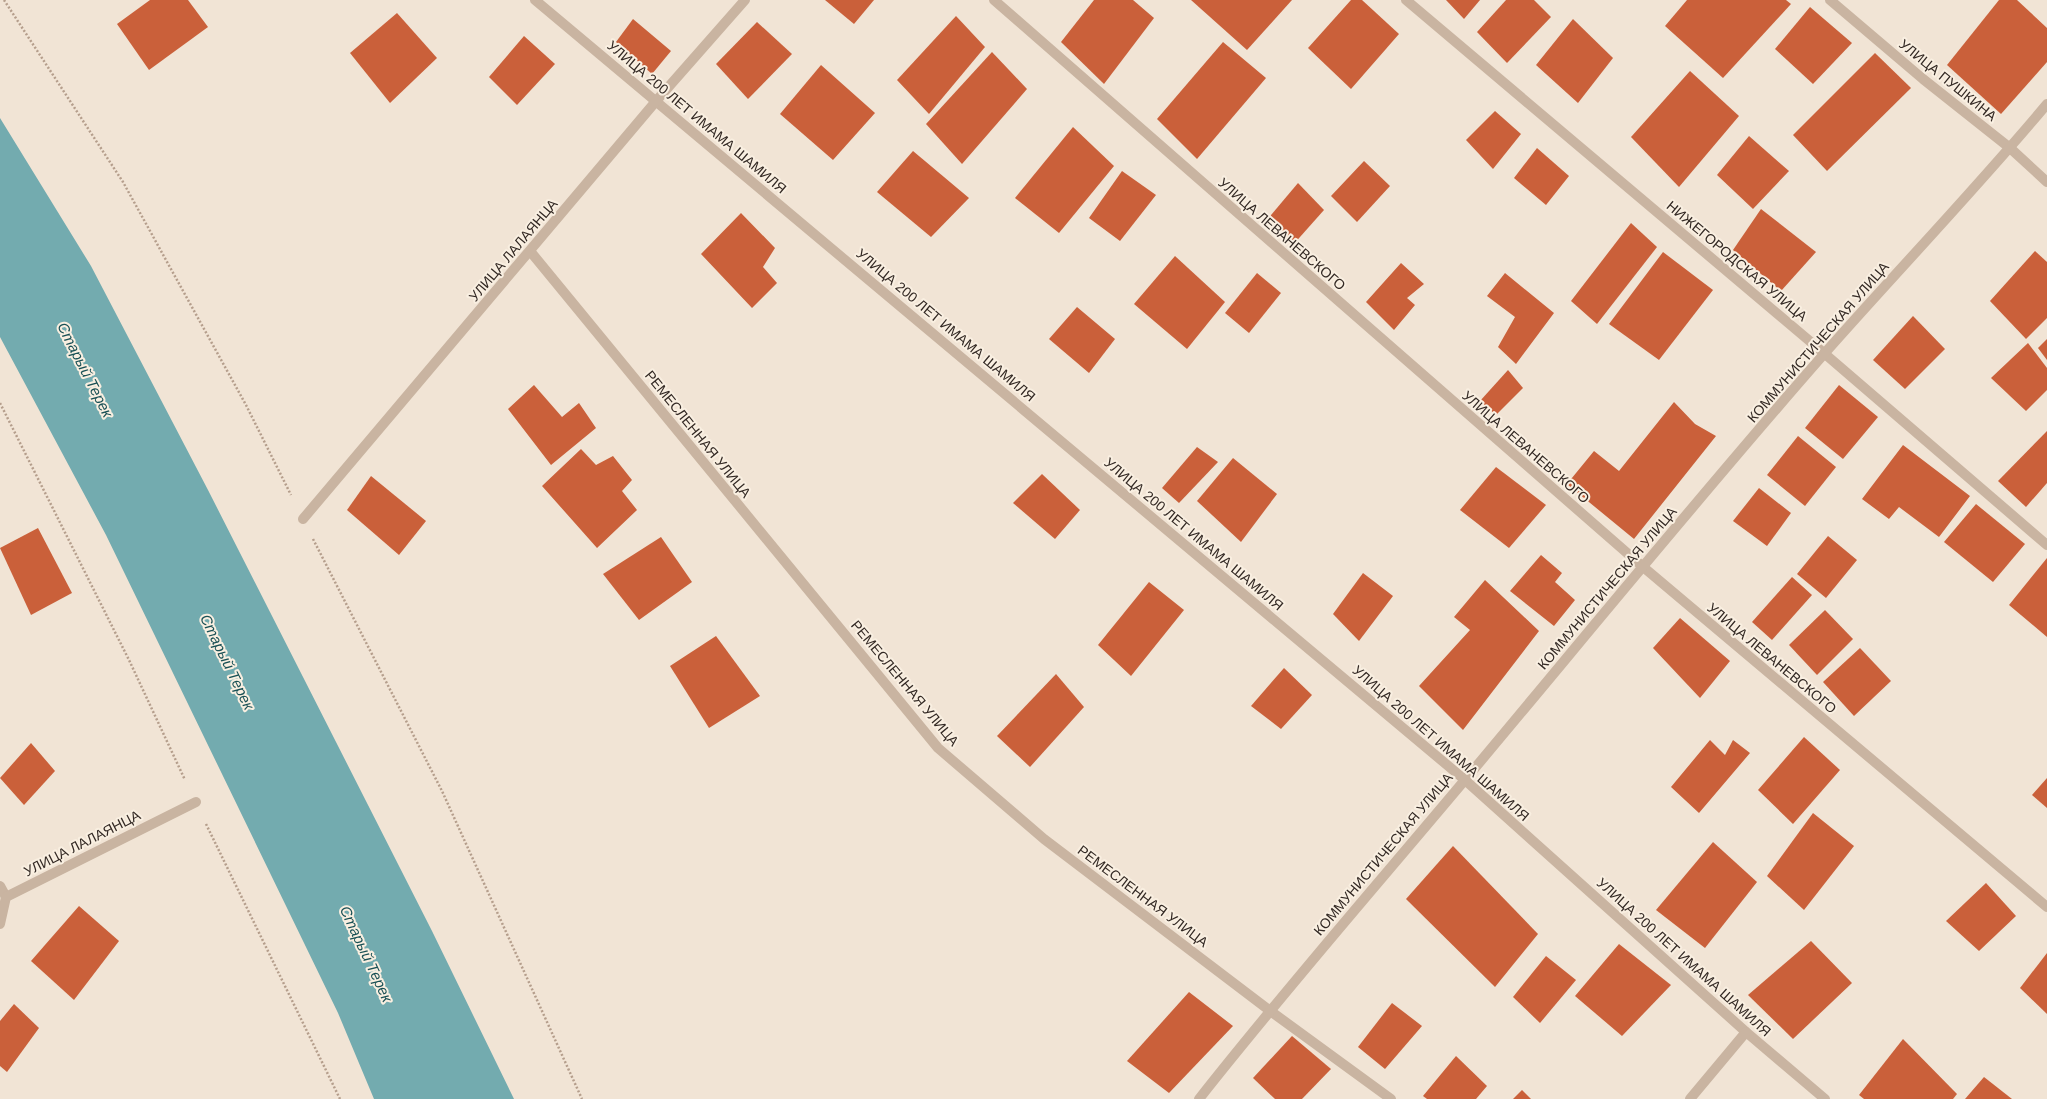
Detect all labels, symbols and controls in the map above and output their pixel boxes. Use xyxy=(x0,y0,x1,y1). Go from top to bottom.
street label: УЛИЦА ПУШКИНА xyxy=(1896,36,2000,125)
street label: УЛИЦА 200 ЛЕТ ИМАМА ШАМИЛЯ xyxy=(604,37,790,197)
street label: УЛИЦА ЛЕВАНЕВСКОГО xyxy=(1215,174,1349,294)
street label: УЛИЦА ЛАЛАЯНЦА xyxy=(466,195,561,304)
street label: НИЖЕГОРОДСКАЯ УЛИЦА xyxy=(1664,198,1811,325)
street label: УЛИЦА 200 ЛЕТ ИМАМА ШАМИЛЯ xyxy=(853,245,1039,405)
street label: КОММУНИСТИЧЕСКАЯ УЛИЦА xyxy=(1744,258,1892,425)
water label: Старый Терек xyxy=(54,320,117,421)
street label: РЕМЕСЛЕННАЯ УЛИЦА xyxy=(642,367,755,501)
street label: УЛИЦА ЛЕВАНЕВСКОГО xyxy=(1459,387,1593,507)
street label: УЛИЦА 200 ЛЕТ ИМАМА ШАМИЛЯ xyxy=(1101,454,1287,614)
street label: КОММУНИСТИЧЕСКАЯ УЛИЦА xyxy=(1534,503,1680,672)
street label: УЛИЦА ЛЕВАНЕВСКОГО xyxy=(1704,599,1840,717)
water label: Старый Терек xyxy=(197,611,258,713)
street label: РЕМЕСЛЕННАЯ УЛИЦА xyxy=(848,617,963,749)
street label: УЛИЦА 200 ЛЕТ ИМАМА ШАМИЛЯ xyxy=(1349,662,1533,824)
street label: КОММУНИСТИЧЕСКАЯ УЛИЦА xyxy=(1310,769,1456,938)
street label: УЛИЦА ЛАЛАЯНЦА xyxy=(21,806,143,879)
street label: РЕМЕСЛЕННАЯ УЛИЦА xyxy=(1075,842,1212,951)
street label: УЛИЦА 200 ЛЕТ ИМАМА ШАМИЛЯ xyxy=(1594,875,1774,1039)
water label: Старый Терек xyxy=(337,903,397,1005)

